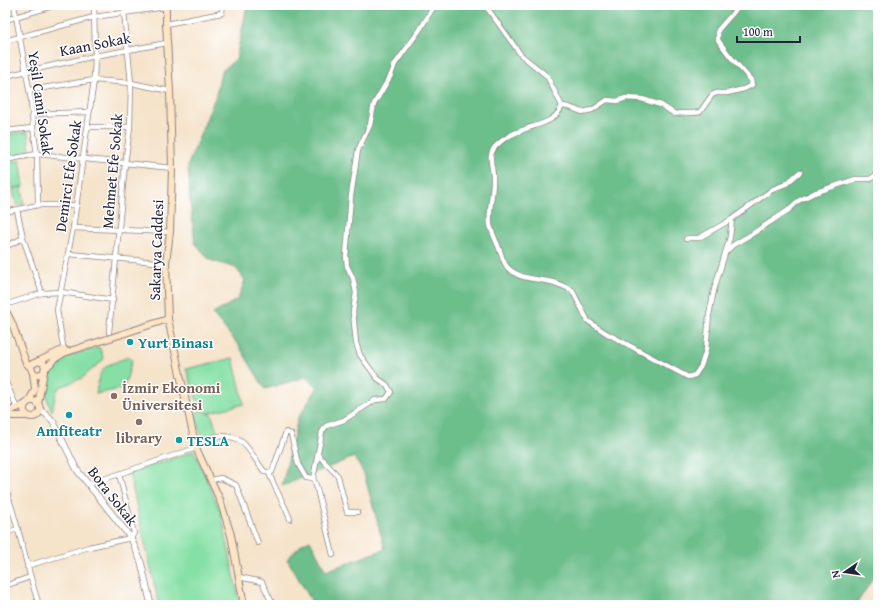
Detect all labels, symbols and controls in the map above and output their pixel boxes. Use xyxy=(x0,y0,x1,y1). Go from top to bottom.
scale bar xyxy=(737,18,800,44)
text: 100 m xyxy=(743,23,773,40)
street label: Kaan Sokak xyxy=(58,27,133,61)
street label: Yeşil Cami Sokak xyxy=(23,49,59,157)
street label: Mehmet Efe Sokak xyxy=(96,112,128,230)
street label: Demirci Efe Sokak xyxy=(50,118,86,233)
street label: Sakarya Caddesi xyxy=(144,199,168,301)
place label: Yurt Binası xyxy=(138,332,214,353)
marker: Yurt Binası xyxy=(125,337,135,347)
place label: İzmir Ekonomi Üniversitesi xyxy=(122,377,221,415)
marker: İzmir Ekonomi Üniversitesi xyxy=(109,391,119,401)
marker: Amfiteatr xyxy=(64,410,74,420)
marker: library xyxy=(134,417,144,427)
place label: Amfiteatr xyxy=(36,420,102,441)
place label: library xyxy=(116,427,163,448)
place label: TESLA xyxy=(187,430,230,451)
marker: TESLA xyxy=(174,435,184,445)
street label: Bora Sokak xyxy=(83,462,143,530)
north arrow xyxy=(825,552,865,592)
text: N xyxy=(826,568,844,580)

